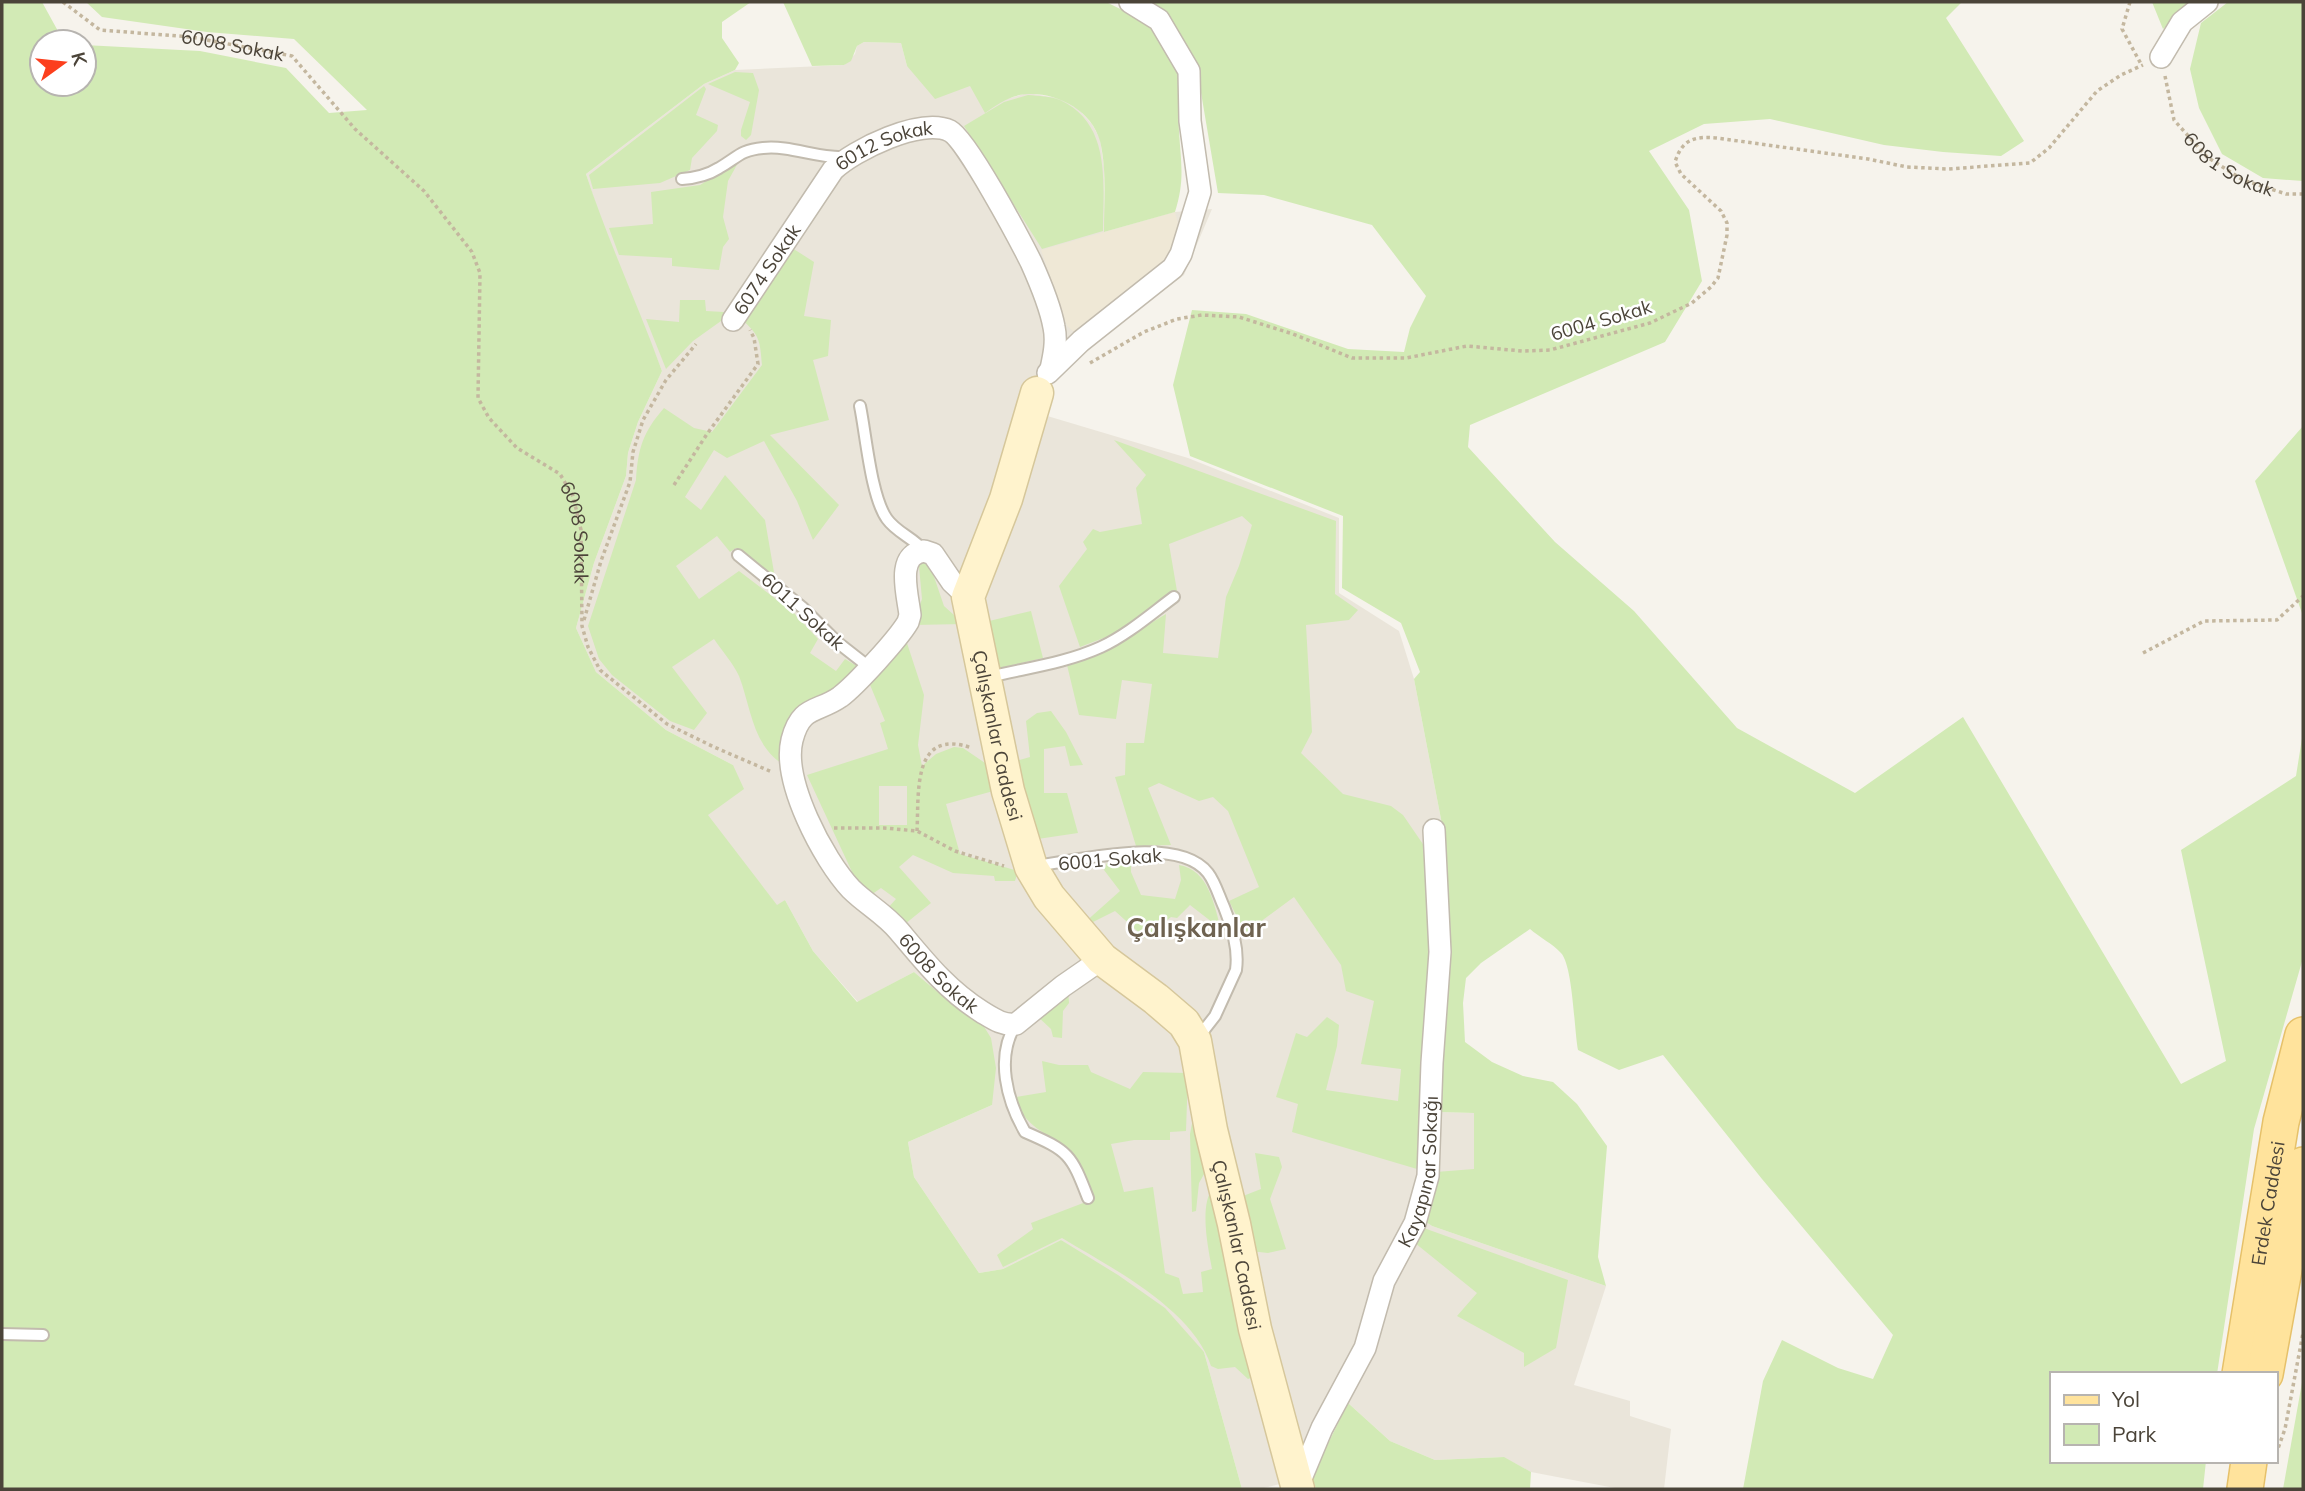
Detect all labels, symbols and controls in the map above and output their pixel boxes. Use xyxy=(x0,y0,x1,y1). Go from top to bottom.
street label: 6008 Sokak xyxy=(180,24,286,66)
north arrow xyxy=(28,28,98,98)
text: K xyxy=(66,49,93,69)
street label: 6012 Sokak xyxy=(830,115,934,176)
street label: 6081 Sokak xyxy=(2178,127,2277,201)
street label: 6074 Sokak xyxy=(728,219,806,319)
street label: 6004 Sokak xyxy=(1548,294,1655,346)
street label: 6008 Sokak xyxy=(555,477,594,584)
street label: 6011 Sokak xyxy=(756,567,850,655)
street label: Çalışkanlar Caddesi xyxy=(967,648,1028,823)
street label: 6001 Sokak xyxy=(1057,842,1163,875)
district label: Çalışkanlar xyxy=(1126,911,1266,944)
street label: 6008 Sokak xyxy=(894,928,984,1018)
street label: Kayapınar Sokağı xyxy=(1392,1095,1443,1251)
street label: Erdek Caddesi xyxy=(2246,1139,2290,1267)
street label: Çalışkanlar Caddesi xyxy=(1207,1157,1267,1332)
legend xyxy=(2050,1372,2277,1463)
text: Yol xyxy=(2111,1386,2140,1412)
text: Park xyxy=(2112,1421,2156,1447)

